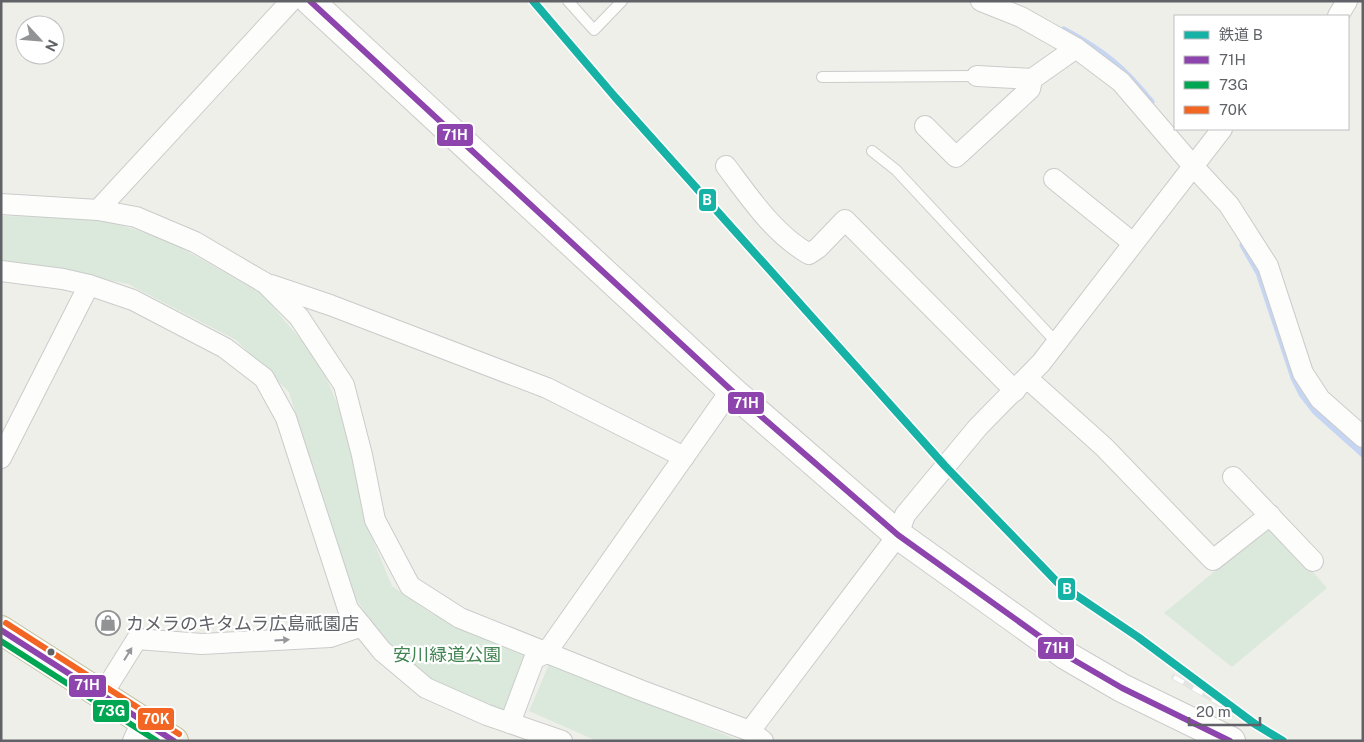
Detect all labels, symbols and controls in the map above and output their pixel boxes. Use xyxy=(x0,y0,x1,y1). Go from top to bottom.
north arrow xyxy=(15,15,65,65)
legend xyxy=(1174,15,1349,130)
text: 鉄道 B xyxy=(1219,26,1263,43)
text: N xyxy=(42,37,61,54)
text: 71H xyxy=(1219,51,1246,68)
text: 73G xyxy=(1219,76,1248,93)
text: 70K xyxy=(1219,101,1247,118)
line badge: 71H xyxy=(436,123,474,147)
text: 71H xyxy=(442,127,468,143)
line badge: B xyxy=(698,188,717,212)
text: B xyxy=(702,192,712,208)
line badge: 71H xyxy=(727,391,765,415)
text: 71H xyxy=(733,395,759,411)
line badge: B xyxy=(1057,577,1076,601)
text: B xyxy=(1062,581,1072,597)
shop icon: カメラのキタムラ広島祇園店 xyxy=(95,610,121,636)
place label: カメラのキタムラ広島祇園店 xyxy=(126,613,359,634)
one-way arrow xyxy=(274,636,290,644)
line badge: 71H xyxy=(1037,636,1075,660)
text: 71H xyxy=(1043,640,1069,656)
park label: 安川緑道公園 xyxy=(393,644,501,665)
unlabelled marker xyxy=(46,647,56,657)
one-way arrow xyxy=(123,647,132,660)
line badge: 71H xyxy=(68,674,107,698)
text: 71H xyxy=(74,677,100,693)
scale bar xyxy=(1189,694,1260,726)
line badge: 73G xyxy=(92,699,130,723)
text: 73G xyxy=(97,703,125,719)
text: 20 m xyxy=(1196,703,1231,720)
line badge: 70K xyxy=(137,707,175,731)
text: 70K xyxy=(142,711,170,727)

